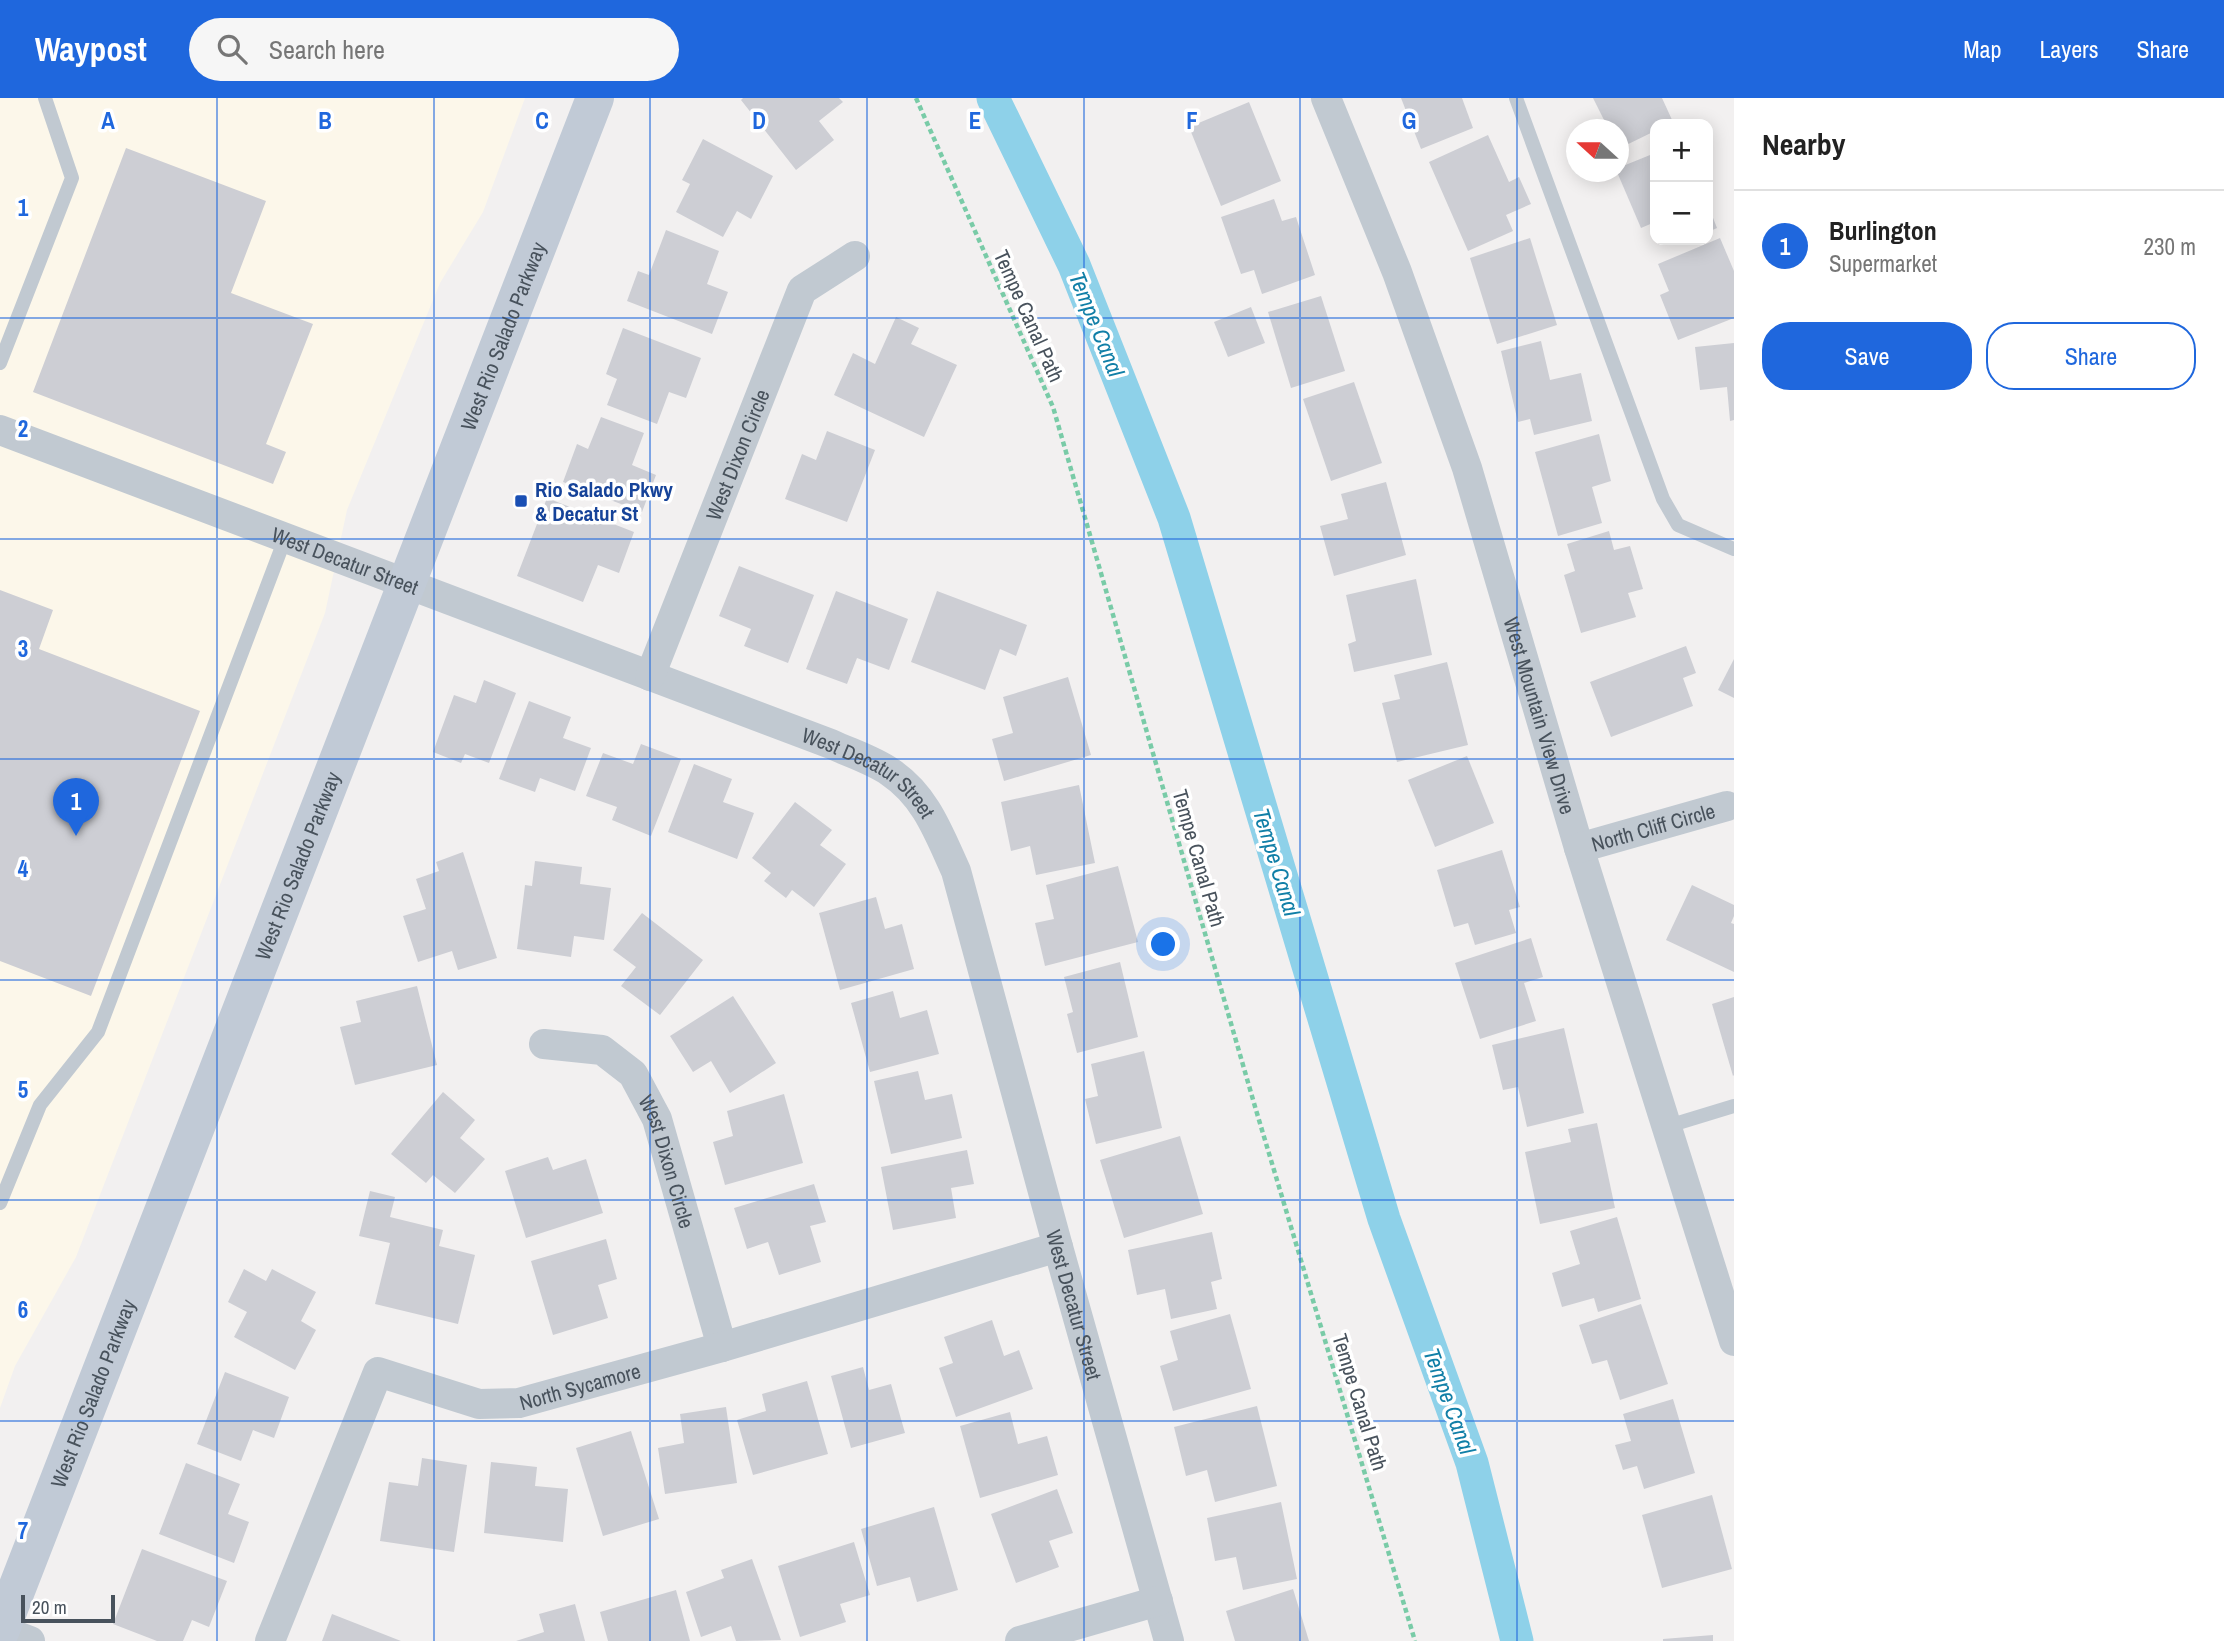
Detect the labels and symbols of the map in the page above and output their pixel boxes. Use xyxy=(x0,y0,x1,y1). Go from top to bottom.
text: A xyxy=(101,105,115,136)
text: B xyxy=(318,105,332,136)
text: C xyxy=(535,105,549,136)
text: D xyxy=(752,105,766,136)
text: E xyxy=(969,105,981,136)
text: F xyxy=(1186,105,1198,136)
text: G xyxy=(1402,105,1416,136)
north arrow xyxy=(1566,119,1629,182)
text: 1 xyxy=(18,192,29,223)
street label: West Rio Salado Parkway xyxy=(453,237,552,434)
street label: Tempe Canal Path xyxy=(987,245,1071,387)
water label: Tempe Canal xyxy=(1062,267,1132,382)
street label: West Dixon Circle xyxy=(698,385,776,524)
text: 2 xyxy=(18,413,28,444)
place label: Rio Salado Pkwy & Decatur St xyxy=(535,475,673,528)
marker: Rio Salado Pkwy & Decatur St xyxy=(513,493,529,509)
street label: West Decatur Street xyxy=(268,519,423,601)
street label: West Mountain View Drive xyxy=(1497,613,1583,818)
text: 3 xyxy=(18,633,28,664)
street label: West Decatur Street xyxy=(798,720,942,824)
street label: West Rio Salado Parkway xyxy=(248,767,347,964)
pin: 1 xyxy=(53,778,99,836)
street label: Tempe Canal Path xyxy=(1166,786,1232,930)
street label: North Cliff Circle xyxy=(1588,796,1718,858)
water label: Tempe Canal xyxy=(1246,805,1308,920)
text: 4 xyxy=(18,853,29,884)
your location xyxy=(1146,927,1180,961)
text: 5 xyxy=(18,1074,28,1105)
street label: West Dixon Circle xyxy=(632,1089,702,1231)
street label: West Decatur Street xyxy=(1039,1226,1109,1383)
text: 6 xyxy=(18,1294,28,1325)
street label: West Rio Salado Parkway xyxy=(43,1295,142,1492)
street label: Tempe Canal Path xyxy=(1325,1330,1395,1474)
water label: Tempe Canal xyxy=(1417,1344,1484,1459)
street label: North Sycamore xyxy=(516,1356,644,1417)
text: 7 xyxy=(18,1515,28,1546)
scale bar xyxy=(21,1592,116,1624)

